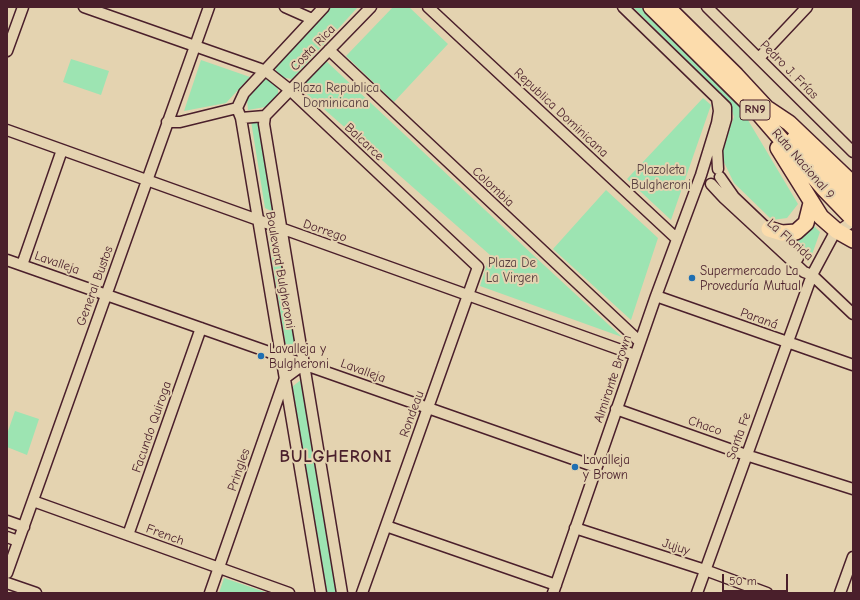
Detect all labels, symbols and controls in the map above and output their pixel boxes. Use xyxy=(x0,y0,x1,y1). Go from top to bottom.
street label: Costa Rica xyxy=(287,22,339,74)
street label: Pedro J. Frías xyxy=(757,38,821,102)
street label: Republica Dominicana xyxy=(511,65,611,161)
park label: Plaza Republica Dominicana xyxy=(293,80,379,111)
road number: RN9 xyxy=(740,100,770,120)
street label: Balcarce xyxy=(341,120,387,164)
street label: Ruta Nacional 9 xyxy=(768,126,838,202)
park label: Plazoleta Bulgheroni xyxy=(631,162,691,193)
street label: Colombia xyxy=(469,164,517,210)
street label: Boulevard Bulgheroni xyxy=(262,210,298,330)
street label: Dorrego xyxy=(301,216,349,246)
street label: La Florida xyxy=(764,216,816,264)
street label: General Bustos xyxy=(73,244,117,328)
street label: Lavalleja xyxy=(32,248,82,278)
park label: Plaza De La Virgen xyxy=(486,255,538,286)
place label: Supermercado La Proveduría Mutual xyxy=(700,263,801,294)
marker: Supermercado La Proveduría Mutual xyxy=(687,273,697,283)
street label: Paraná xyxy=(738,305,780,333)
street label: Almirante Brown xyxy=(591,333,635,425)
place label: Lavalleja y Bulgheroni xyxy=(269,341,329,372)
marker: Lavalleja y Bulgheroni xyxy=(256,351,266,361)
street label: Lavalleja xyxy=(338,356,388,386)
street label: Facundo Quiroga xyxy=(129,379,175,475)
street label: Rondeau xyxy=(396,389,428,439)
street label: Santa Fe xyxy=(723,410,755,462)
street label: Chaco xyxy=(686,413,724,439)
street label: Pringles xyxy=(224,447,254,493)
district label: BULGHERONI xyxy=(280,447,392,467)
place label: Lavalleja y Brown xyxy=(583,452,630,483)
marker: Lavalleja y Brown xyxy=(570,462,580,472)
street label: French xyxy=(144,521,186,549)
street label: Jujuy xyxy=(660,535,692,559)
scale bar xyxy=(724,566,790,592)
text: 50 m xyxy=(729,574,757,588)

